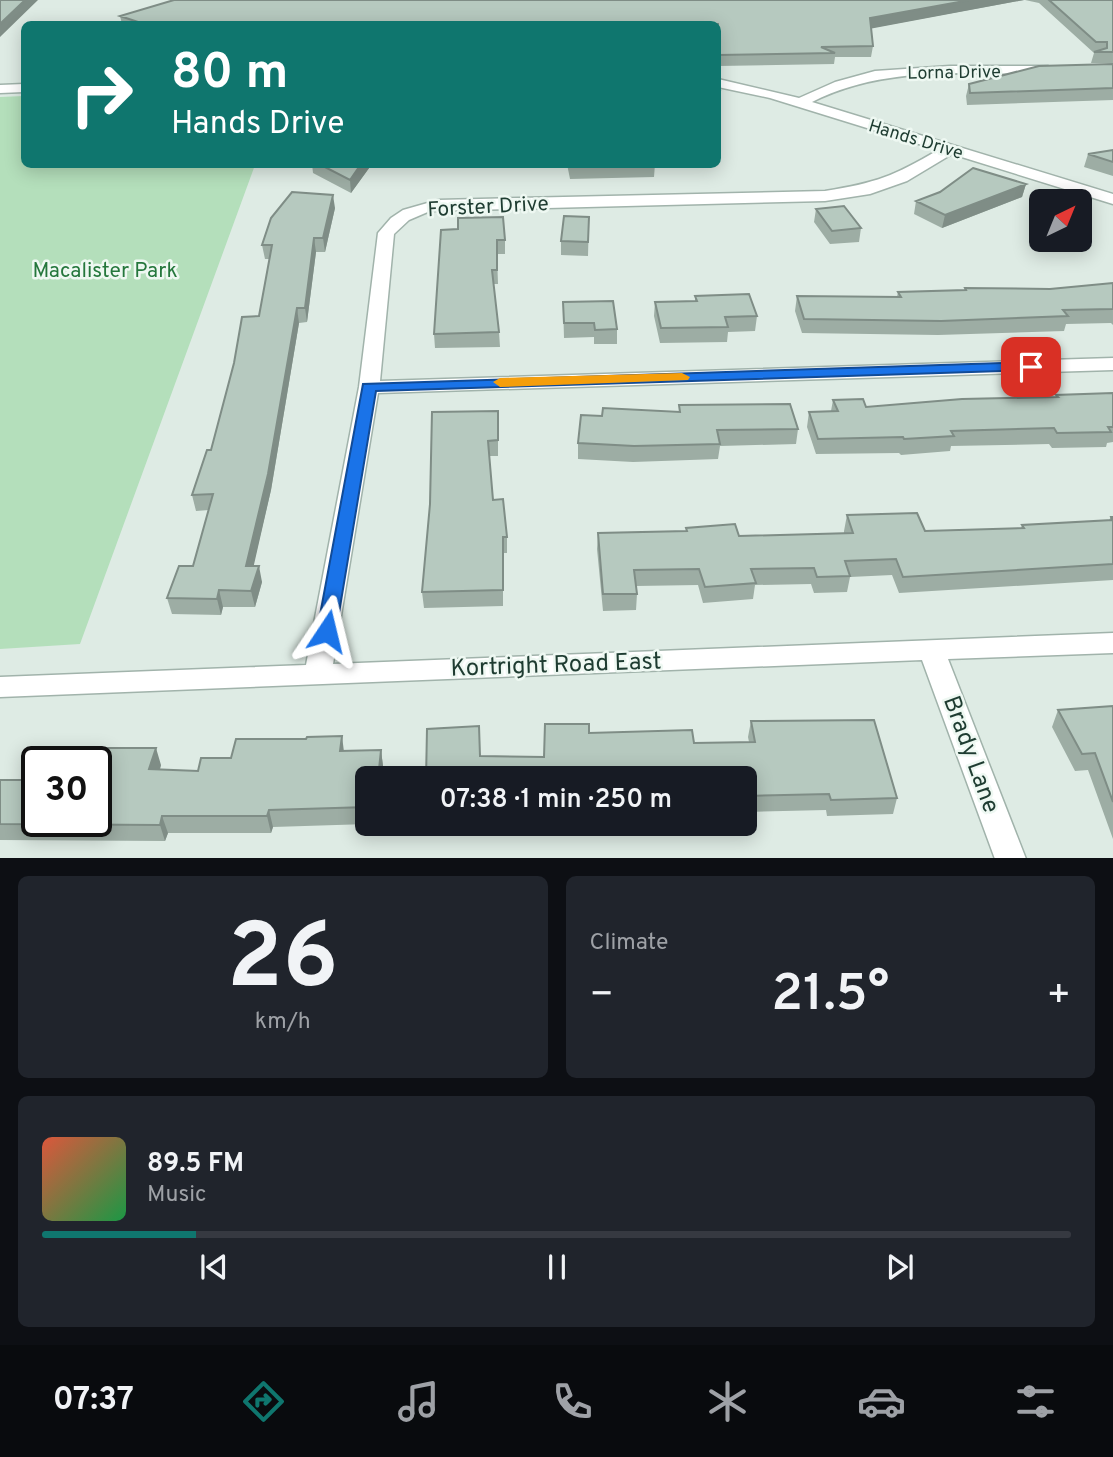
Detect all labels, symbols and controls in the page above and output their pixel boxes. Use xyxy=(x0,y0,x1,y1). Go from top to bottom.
text: 80 m xyxy=(171,44,288,106)
icon: right xyxy=(56,49,147,140)
street label: Lorna Drive xyxy=(907,61,1001,86)
text: Hands Drive xyxy=(171,105,345,145)
street label: Hands Drive xyxy=(866,115,966,166)
north arrow xyxy=(1029,189,1092,252)
map controls xyxy=(1029,189,1092,252)
street label: Forster Drive xyxy=(427,191,549,224)
park label: Macalister Park xyxy=(32,258,178,285)
pin xyxy=(1001,337,1061,397)
icon: arrive xyxy=(1012,348,1050,386)
position arrow xyxy=(290,594,364,668)
street label: Kortright Road East xyxy=(450,647,662,685)
street label: Brady Lane xyxy=(935,692,1005,817)
speed limit sign: 30 xyxy=(21,746,112,837)
text: 07:38 · 1 min · 250 m xyxy=(440,784,672,817)
text: 26 xyxy=(227,905,339,1020)
text: Climate xyxy=(590,929,668,958)
text: 21.5° xyxy=(771,963,889,1029)
text: − xyxy=(590,972,614,1021)
text: + xyxy=(1046,972,1071,1021)
text: km/h xyxy=(255,1008,311,1037)
text: 89.5 FM xyxy=(147,1148,244,1181)
text: Music xyxy=(147,1181,207,1210)
icon: previous xyxy=(195,1248,233,1286)
icon: pause xyxy=(538,1248,576,1286)
icon: next xyxy=(881,1248,919,1286)
icon: directions xyxy=(239,1377,288,1426)
icon: music xyxy=(394,1377,443,1426)
icon: phone xyxy=(548,1377,597,1426)
icon: climate xyxy=(703,1377,752,1426)
icon: car xyxy=(857,1377,906,1426)
icon: filters xyxy=(1011,1377,1060,1426)
text: 07:37 xyxy=(53,1381,134,1421)

